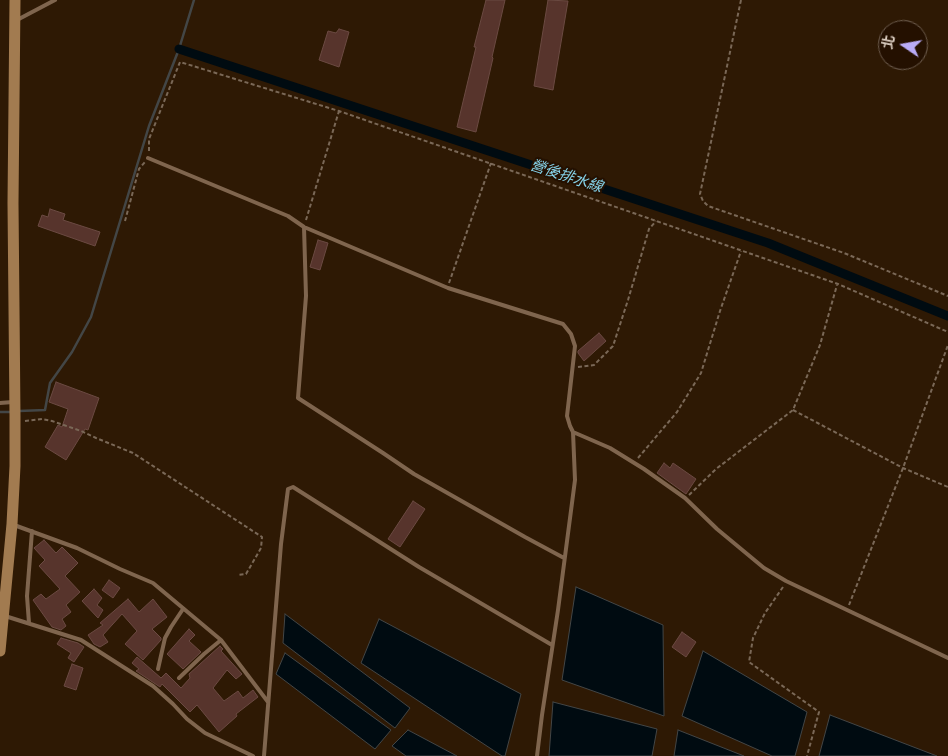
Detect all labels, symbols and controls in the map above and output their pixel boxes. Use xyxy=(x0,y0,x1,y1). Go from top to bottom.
north arrow xyxy=(878,20,928,70)
text: 北 xyxy=(879,33,899,51)
water label: 營後排水線 xyxy=(528,157,604,197)

